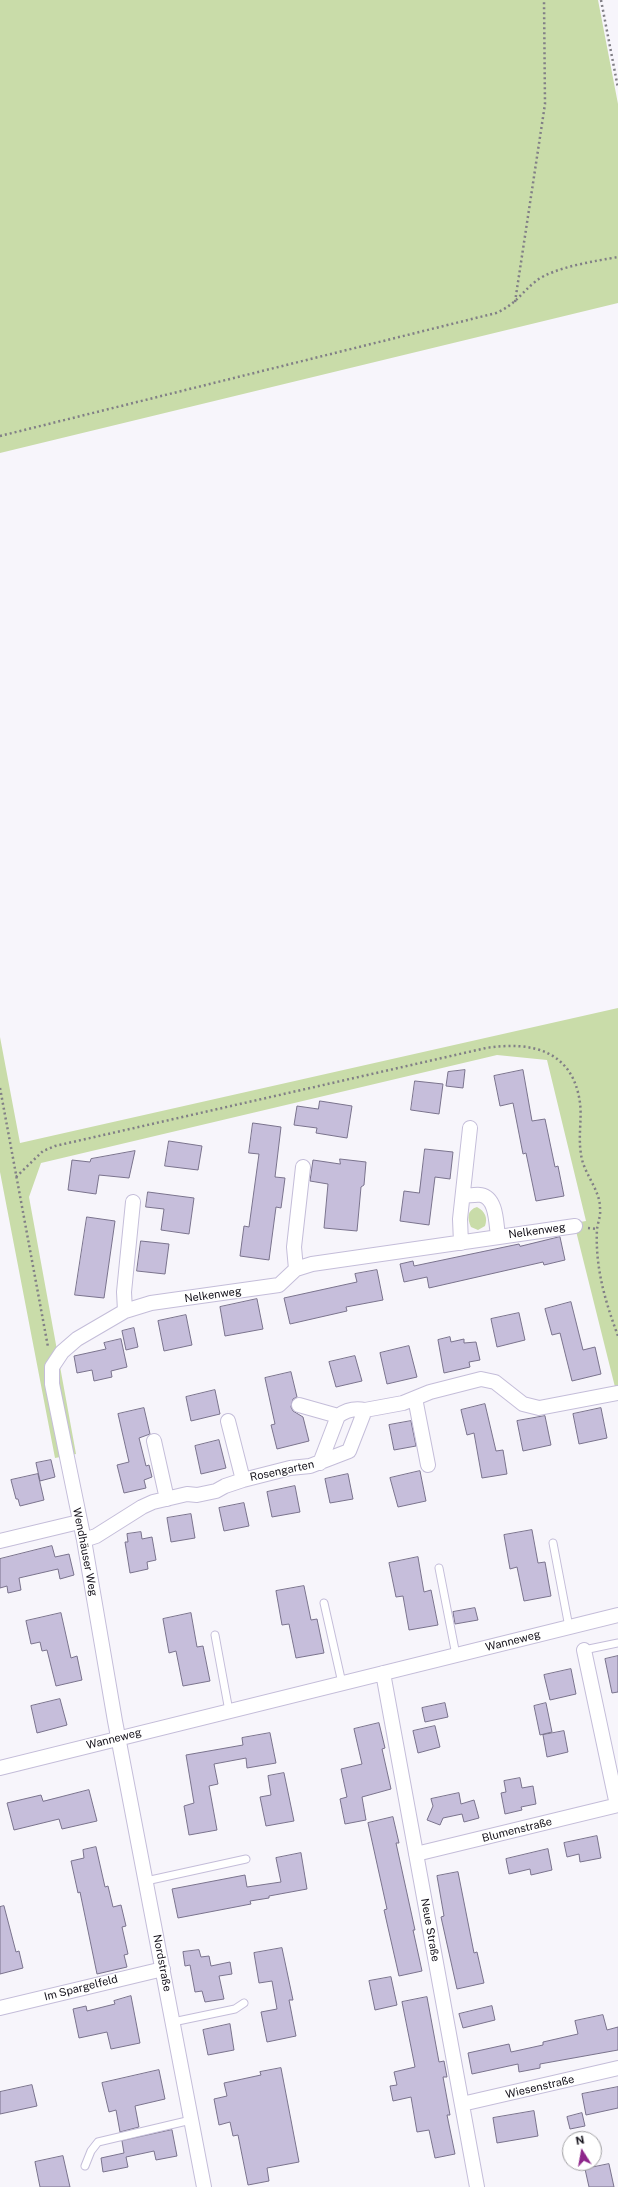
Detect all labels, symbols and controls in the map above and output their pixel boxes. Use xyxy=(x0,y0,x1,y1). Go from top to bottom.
street label: Nelkenweg xyxy=(508,1220,566,1242)
street label: Nelkenweg xyxy=(184,1284,242,1306)
street label: Rosengarten xyxy=(249,1458,315,1484)
street label: Wendhäuser Weg xyxy=(70,1507,100,1597)
street label: Wanneweg xyxy=(484,1628,542,1654)
street label: Wanneweg xyxy=(85,1726,143,1752)
street label: Blumenstraße xyxy=(481,1815,553,1845)
street label: Neue Straße xyxy=(418,1897,442,1963)
street label: Nordstraße xyxy=(150,1933,174,1993)
street label: Im Spargelfeld xyxy=(43,1972,119,2004)
street label: Wiesenstraße xyxy=(504,2073,576,2101)
north arrow xyxy=(562,2131,602,2171)
text: N xyxy=(575,2133,585,2147)

